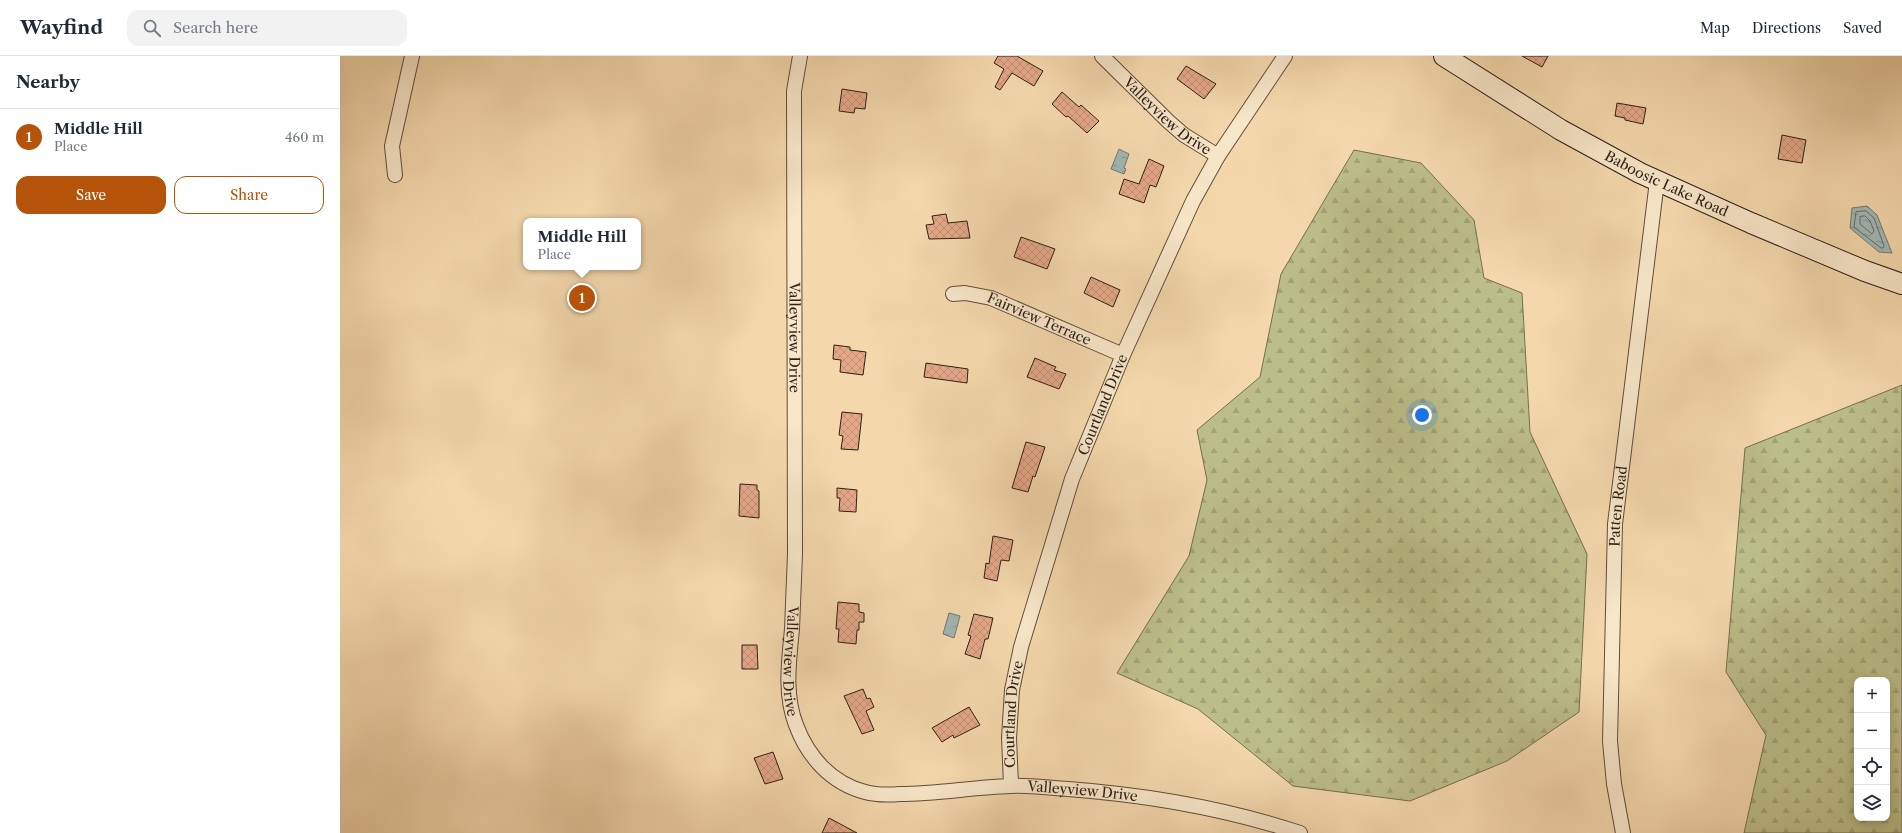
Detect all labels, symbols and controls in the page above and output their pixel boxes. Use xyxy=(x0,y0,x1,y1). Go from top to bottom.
search box xyxy=(127,10,407,46)
text: Wayfind xyxy=(20,16,103,39)
icon: search xyxy=(141,17,163,39)
text: Search here xyxy=(173,18,258,37)
text: Map xyxy=(1700,19,1730,37)
text: Directions xyxy=(1752,19,1821,37)
text: Saved xyxy=(1843,19,1882,37)
text: Nearby xyxy=(16,72,80,92)
street label: Valleyview Drive xyxy=(1119,73,1215,159)
text: Middle Hill xyxy=(54,119,143,138)
text: 1 xyxy=(26,129,32,145)
text: 460 m xyxy=(285,129,324,145)
text: Place xyxy=(54,138,87,154)
street label: Baboosic Lake Road xyxy=(1602,147,1732,221)
button: Save xyxy=(16,176,166,214)
button: Share xyxy=(174,176,324,214)
popup xyxy=(523,218,641,270)
text: Middle Hill xyxy=(538,227,626,246)
text: Place xyxy=(538,246,571,262)
street label: Valleyview Drive xyxy=(785,281,804,393)
pin: 1 xyxy=(569,283,595,313)
street label: Fairview Terrace xyxy=(984,288,1094,349)
street label: Courtland Drive xyxy=(1074,351,1131,458)
your location xyxy=(1412,405,1432,425)
street label: Patten Road xyxy=(1605,464,1631,547)
street label: Valleyview Drive xyxy=(779,605,802,719)
street label: Courtland Drive xyxy=(1000,659,1027,768)
map controls xyxy=(1854,677,1890,821)
button: + xyxy=(1854,677,1890,713)
button: − xyxy=(1854,713,1890,749)
button: locate xyxy=(1854,749,1890,785)
street label: Valleyview Drive xyxy=(1026,777,1139,805)
button: layers xyxy=(1854,785,1890,821)

